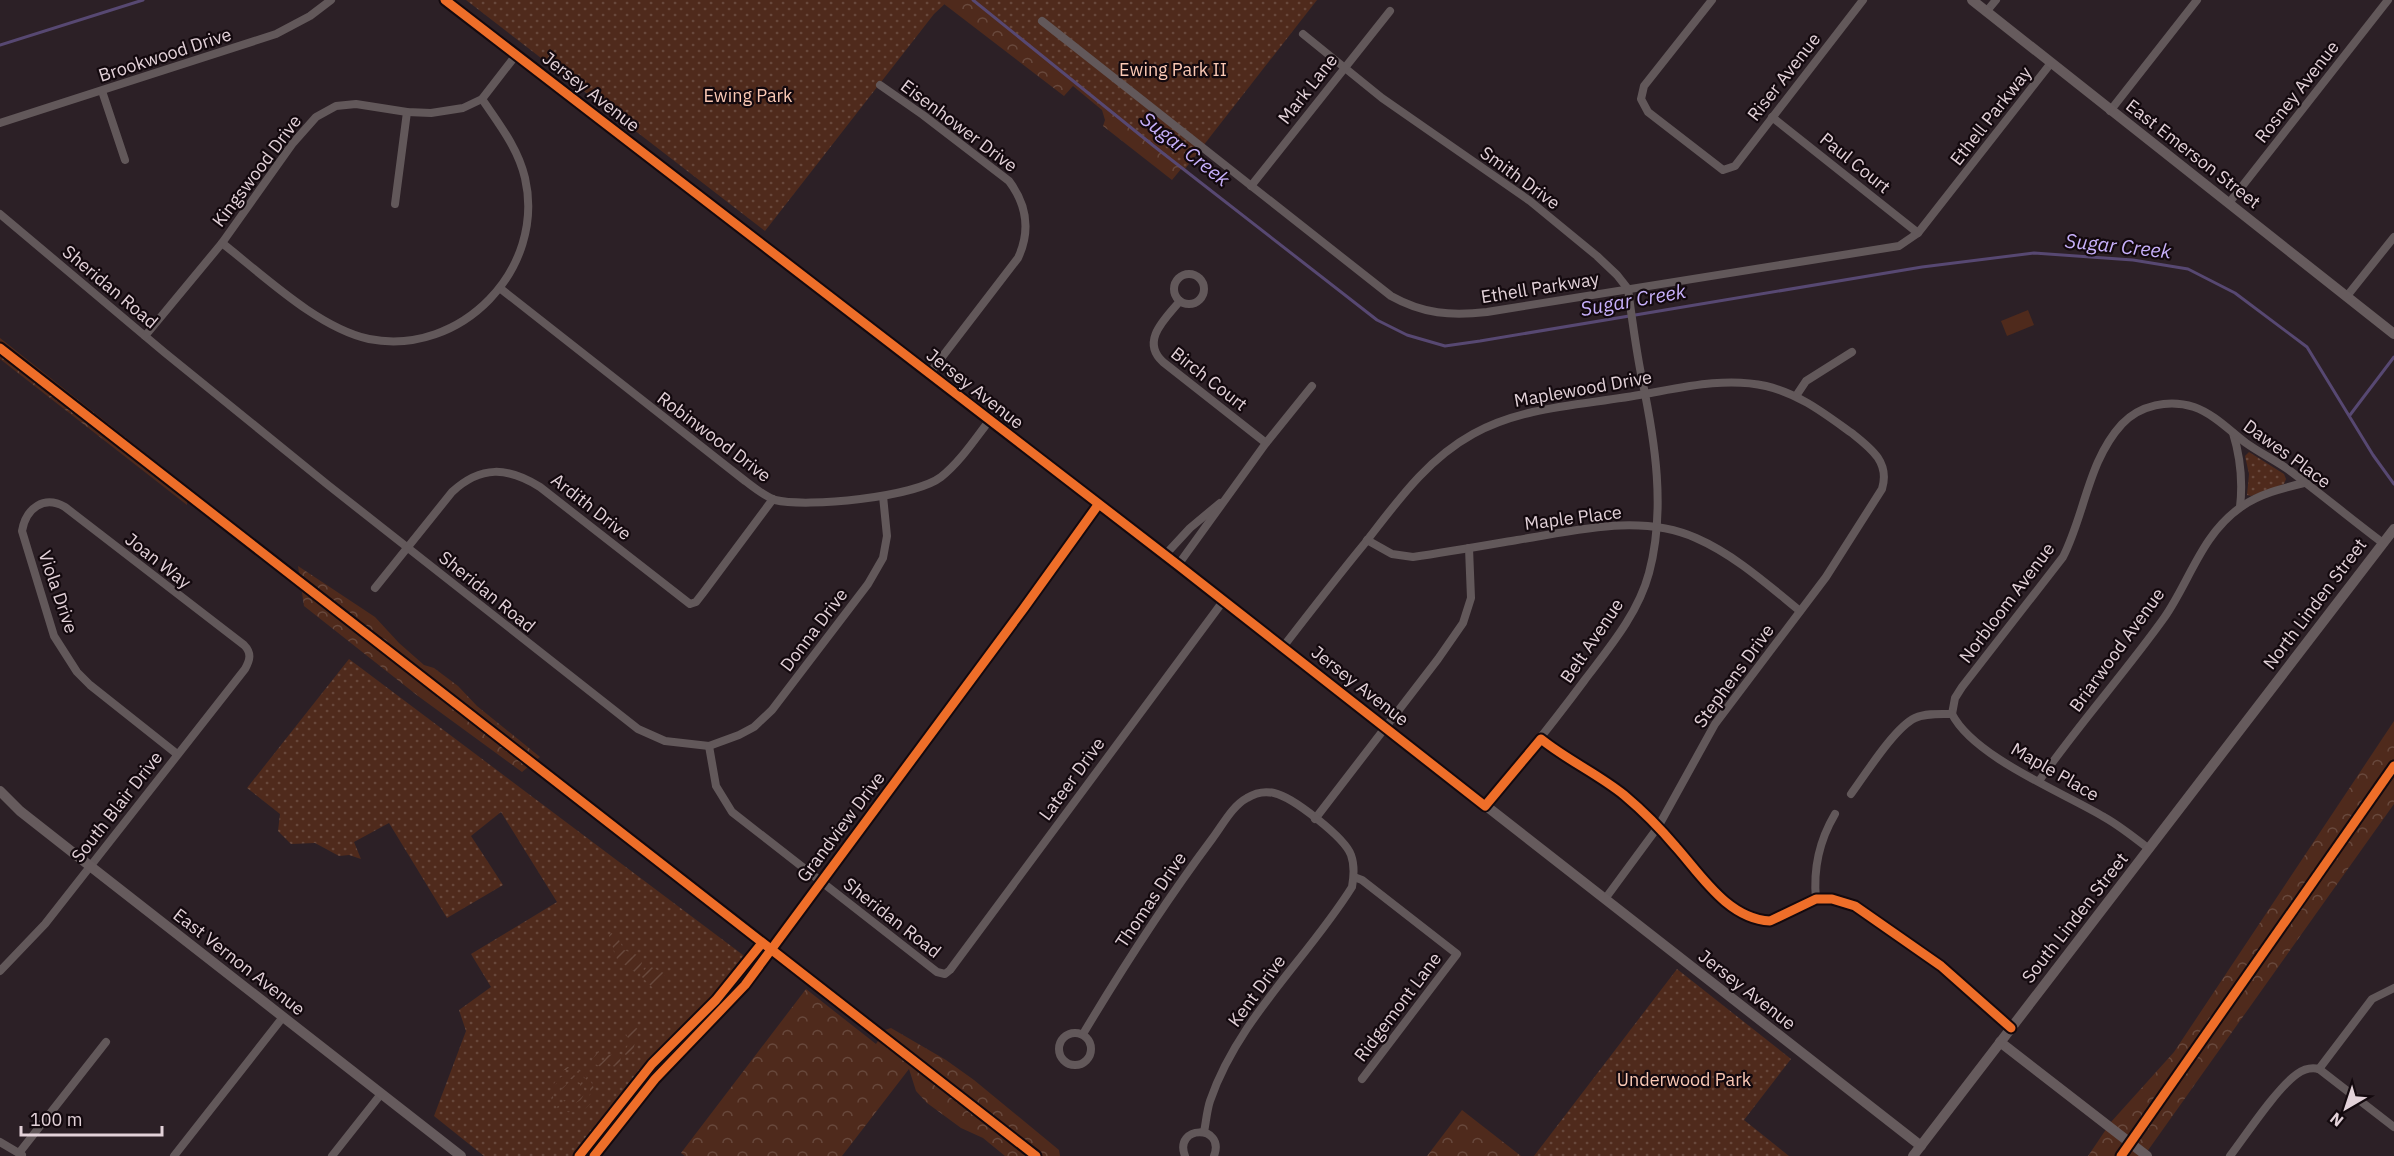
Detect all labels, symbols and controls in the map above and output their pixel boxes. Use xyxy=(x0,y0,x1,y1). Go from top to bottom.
street label: Brookwood Drive xyxy=(96,22,234,87)
street label: Riser Avenue xyxy=(1742,28,1825,125)
street label: Rosney Avenue xyxy=(2250,36,2344,147)
street label: Jersey Avenue xyxy=(538,46,645,137)
street label: Mark Lane xyxy=(1273,49,1342,129)
park label: Ewing Park II xyxy=(1119,58,1227,81)
street label: Ethell Parkway xyxy=(1945,62,2036,170)
street label: Eisenhower Drive xyxy=(896,74,1022,177)
park label: Ewing Park xyxy=(703,84,793,107)
street label: East Emerson Street xyxy=(2121,94,2265,213)
water label: Sugar Creek xyxy=(1135,105,1236,192)
street label: Kingswood Drive xyxy=(207,110,306,231)
street label: Paul Court xyxy=(1815,127,1895,198)
street label: Smith Drive xyxy=(1476,141,1565,214)
water label: Sugar Creek xyxy=(2064,227,2173,265)
street label: Sheridan Road xyxy=(58,240,163,333)
street label: Ethell Parkway xyxy=(1479,267,1601,308)
water label: Sugar Creek xyxy=(1578,277,1688,322)
street label: Birch Court xyxy=(1166,342,1252,416)
street label: Jersey Avenue xyxy=(922,343,1029,434)
street label: Maplewood Drive xyxy=(1512,365,1654,412)
street label: Robinwood Drive xyxy=(653,386,776,487)
street label: Dawes Place xyxy=(2239,414,2336,493)
street label: Ardith Drive xyxy=(547,468,636,545)
street label: Maple Place xyxy=(1523,500,1623,535)
street label: Joan Way xyxy=(121,528,196,594)
street label: North Linden Street xyxy=(2258,534,2371,674)
street label: Norbloom Avenue xyxy=(1954,538,2059,668)
street label: Sheridan Road xyxy=(434,546,540,638)
street label: Viola Drive xyxy=(34,547,83,636)
street label: Donna Drive xyxy=(775,583,852,676)
street label: Briarwood Avenue xyxy=(2064,583,2169,716)
street label: Belt Avenue xyxy=(1555,594,1628,687)
street label: Stephens Drive xyxy=(1688,619,1779,732)
street label: Jersey Avenue xyxy=(1307,640,1414,731)
street label: Lateer Drive xyxy=(1034,733,1110,825)
street label: Maple Place xyxy=(2007,737,2104,806)
street label: South Blair Drive xyxy=(66,746,167,867)
street label: Grandview Drive xyxy=(792,767,890,886)
street label: Thomas Drive xyxy=(1110,847,1191,952)
street label: South Linden Street xyxy=(2016,848,2133,988)
street label: Sheridan Road xyxy=(839,872,946,963)
street label: East Vernon Avenue xyxy=(169,903,310,1020)
street label: Jersey Avenue xyxy=(1694,944,1801,1035)
street label: Ridgemont Lane xyxy=(1349,947,1446,1066)
street label: Kent Drive xyxy=(1223,950,1290,1031)
park label: Underwood Park xyxy=(1617,1068,1752,1091)
north arrow xyxy=(2316,1078,2376,1138)
scale bar xyxy=(21,1099,162,1137)
text: 100 m xyxy=(30,1108,82,1131)
text: N xyxy=(2326,1108,2347,1131)

